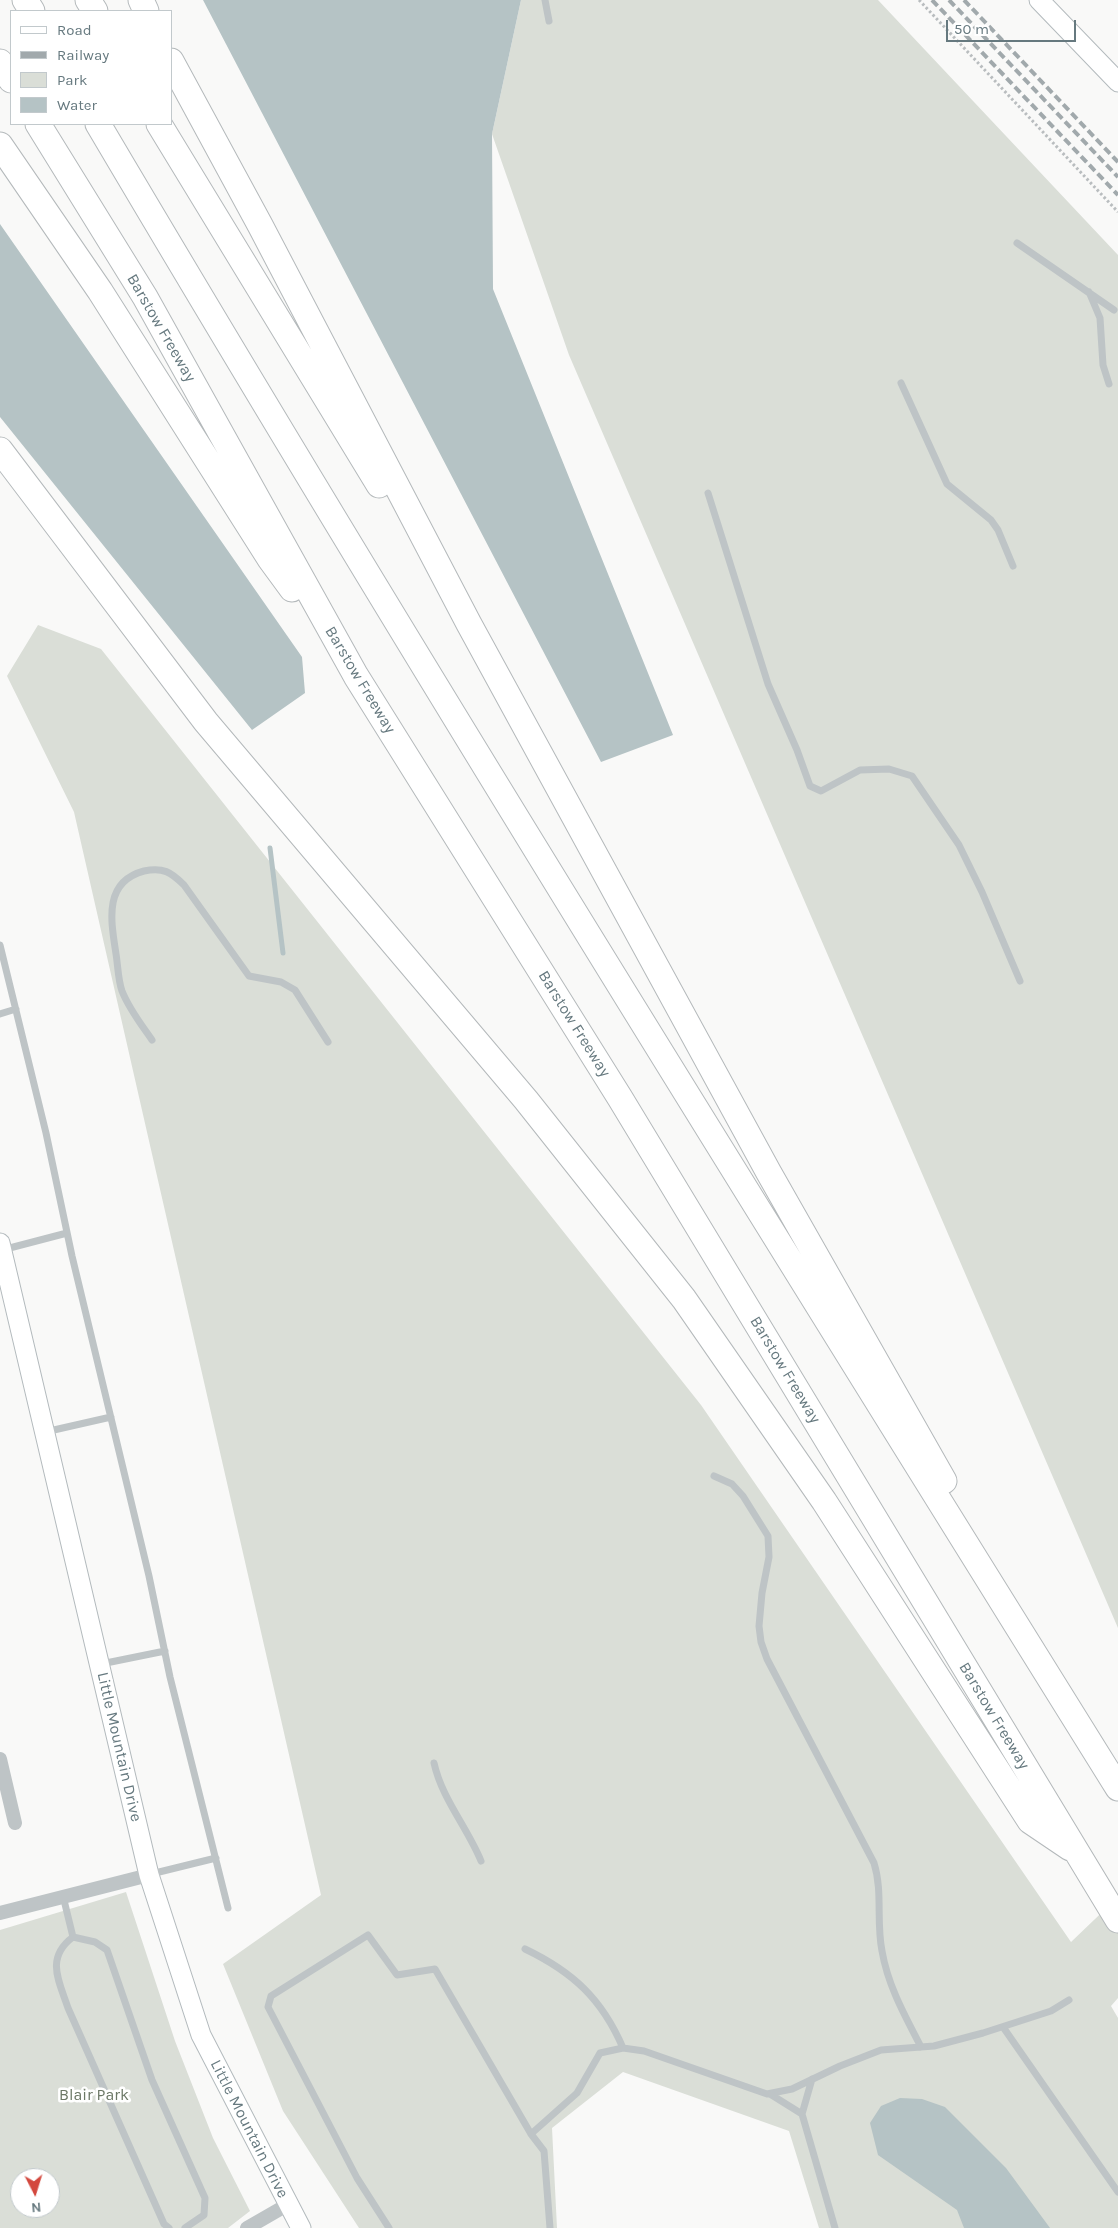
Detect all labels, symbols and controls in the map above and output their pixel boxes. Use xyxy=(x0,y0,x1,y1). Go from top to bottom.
legend xyxy=(10,10,172,125)
scale bar xyxy=(948,10,1078,42)
text: 50 m xyxy=(954,20,989,38)
text: Road xyxy=(57,21,92,39)
text: Railway xyxy=(57,46,109,64)
text: Park xyxy=(57,71,87,89)
text: Water xyxy=(57,96,97,114)
street label: Barstow Freeway xyxy=(122,271,200,385)
street label: Barstow Freeway xyxy=(320,623,400,737)
street label: Barstow Freeway xyxy=(534,967,614,1081)
street label: Barstow Freeway xyxy=(745,1313,825,1427)
street label: Barstow Freeway xyxy=(954,1659,1034,1773)
street label: Little Mountain Drive xyxy=(92,1670,146,1824)
street label: Little Mountain Drive xyxy=(206,2057,292,2201)
park label: Blair Park xyxy=(59,2085,129,2105)
north arrow xyxy=(10,2168,60,2218)
text: N xyxy=(31,2199,42,2216)

